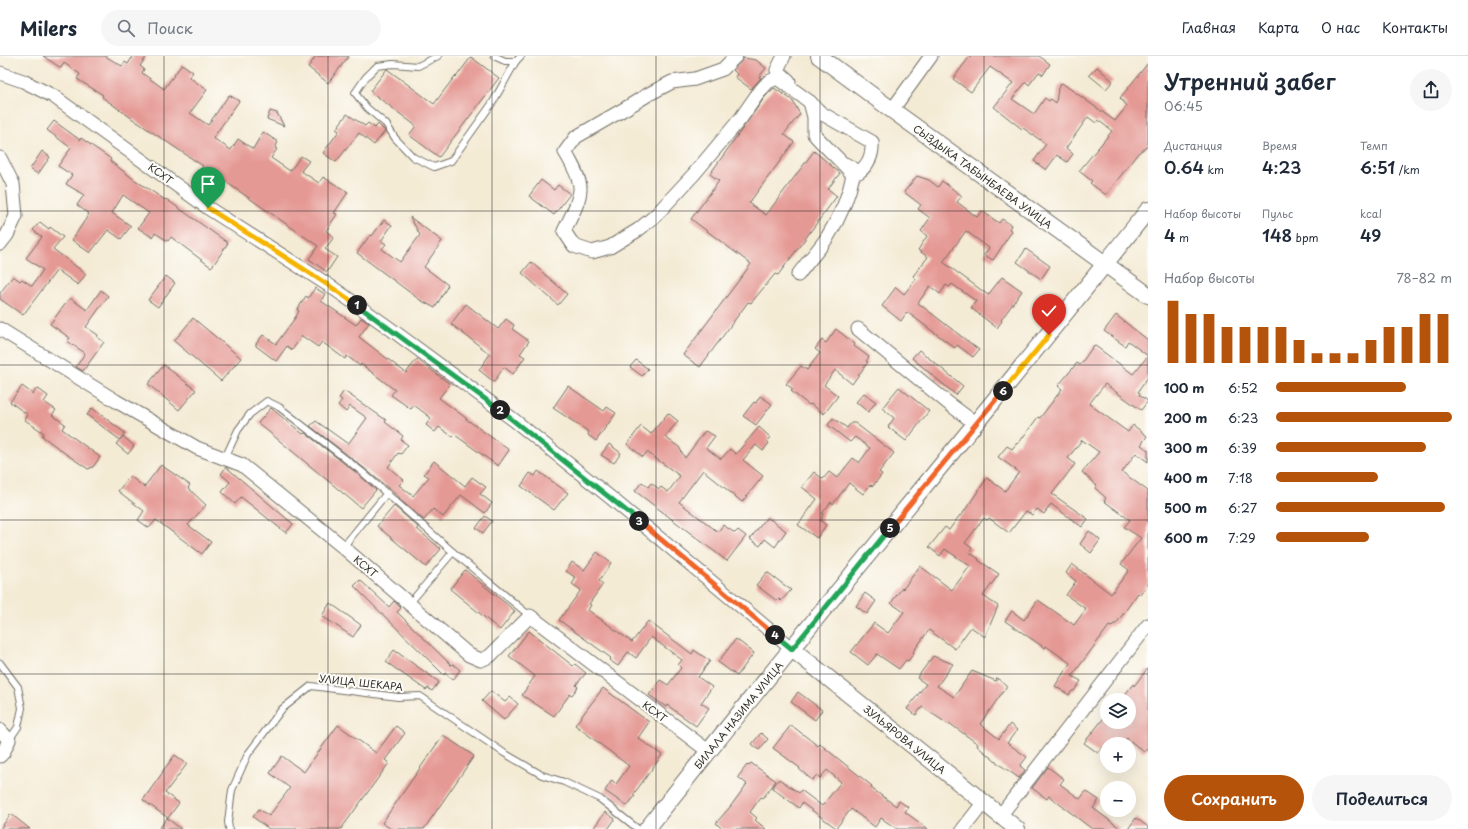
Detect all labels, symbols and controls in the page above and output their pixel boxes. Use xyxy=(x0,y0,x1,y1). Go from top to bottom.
search box xyxy=(101,10,381,46)
text: Milers xyxy=(20,14,77,42)
text: Поиск xyxy=(147,16,193,39)
icon: search xyxy=(115,17,137,39)
text: Главная xyxy=(1182,17,1236,38)
text: Карта xyxy=(1258,17,1299,38)
text: О нас xyxy=(1321,17,1360,38)
text: Контакты xyxy=(1382,17,1448,38)
text: Утренний забег xyxy=(1164,64,1335,97)
button: share xyxy=(1410,69,1452,111)
text: 06:45 xyxy=(1164,96,1203,115)
street label: СЫЗДЫКА ТАБЫНБАЕВА УЛИЦА xyxy=(910,120,1056,232)
text: Дистанция xyxy=(1164,137,1222,154)
text: Время xyxy=(1262,137,1297,154)
text: Темп xyxy=(1360,137,1388,154)
text: 0.64 xyxy=(1164,154,1204,180)
text: 4:23 xyxy=(1262,154,1301,180)
text: 6:51 xyxy=(1360,154,1395,180)
street label: КСХТ xyxy=(146,159,177,187)
text: km xyxy=(1204,161,1224,178)
text: /km xyxy=(1395,161,1420,178)
pin xyxy=(191,167,225,208)
icon: arrive xyxy=(197,173,219,195)
text: Набор высоты xyxy=(1164,205,1241,222)
text: Пульс xyxy=(1262,205,1293,222)
text: kcal xyxy=(1360,205,1382,222)
text: 4 xyxy=(1164,222,1175,248)
text: 148 xyxy=(1262,222,1292,248)
text: 49 xyxy=(1360,222,1381,248)
text: m xyxy=(1175,229,1189,246)
text: bpm xyxy=(1292,229,1319,246)
text: Набор высоты xyxy=(1164,268,1255,287)
text: 78–82 m xyxy=(1397,268,1452,287)
pin xyxy=(1032,294,1066,335)
pin: 1 xyxy=(347,295,367,315)
text: 1 xyxy=(354,296,360,313)
icon: check xyxy=(1038,300,1060,322)
text: 100 m xyxy=(1164,378,1205,397)
text: 6:52 xyxy=(1228,378,1258,397)
pin: 6 xyxy=(993,381,1013,401)
text: 6 xyxy=(999,382,1007,399)
pin: 2 xyxy=(490,400,510,420)
text: 2 xyxy=(496,401,504,418)
text: 200 m xyxy=(1164,408,1208,427)
text: 6:23 xyxy=(1228,408,1258,427)
text: 300 m xyxy=(1164,438,1208,457)
text: 6:39 xyxy=(1228,438,1257,457)
text: 400 m xyxy=(1164,468,1208,487)
text: 7:18 xyxy=(1228,468,1253,487)
text: 500 m xyxy=(1164,498,1207,517)
text: 6:27 xyxy=(1228,498,1257,517)
pin: 3 xyxy=(629,511,649,531)
text: 3 xyxy=(635,512,643,529)
pin: 5 xyxy=(880,518,900,538)
text: 5 xyxy=(886,519,894,536)
text: 600 m xyxy=(1164,528,1208,547)
text: 7:29 xyxy=(1228,528,1255,547)
street label: КСХТ xyxy=(351,551,381,581)
pin: 4 xyxy=(765,625,785,645)
text: 4 xyxy=(771,626,779,643)
street label: БИЛАЛА НАЗИМА УЛИЦА xyxy=(690,658,786,772)
street label: УЛИЦА ШЕКАРА xyxy=(318,670,404,694)
map controls xyxy=(1100,693,1136,817)
button: layers xyxy=(1100,693,1136,729)
street label: КСХТ xyxy=(640,697,671,725)
street label: ЗУЛЬЯРОВА УЛИЦА xyxy=(861,701,949,777)
button: + xyxy=(1100,737,1136,773)
button: Сохранить xyxy=(1164,775,1304,821)
button: Поделиться xyxy=(1312,775,1452,821)
button: − xyxy=(1100,781,1136,817)

